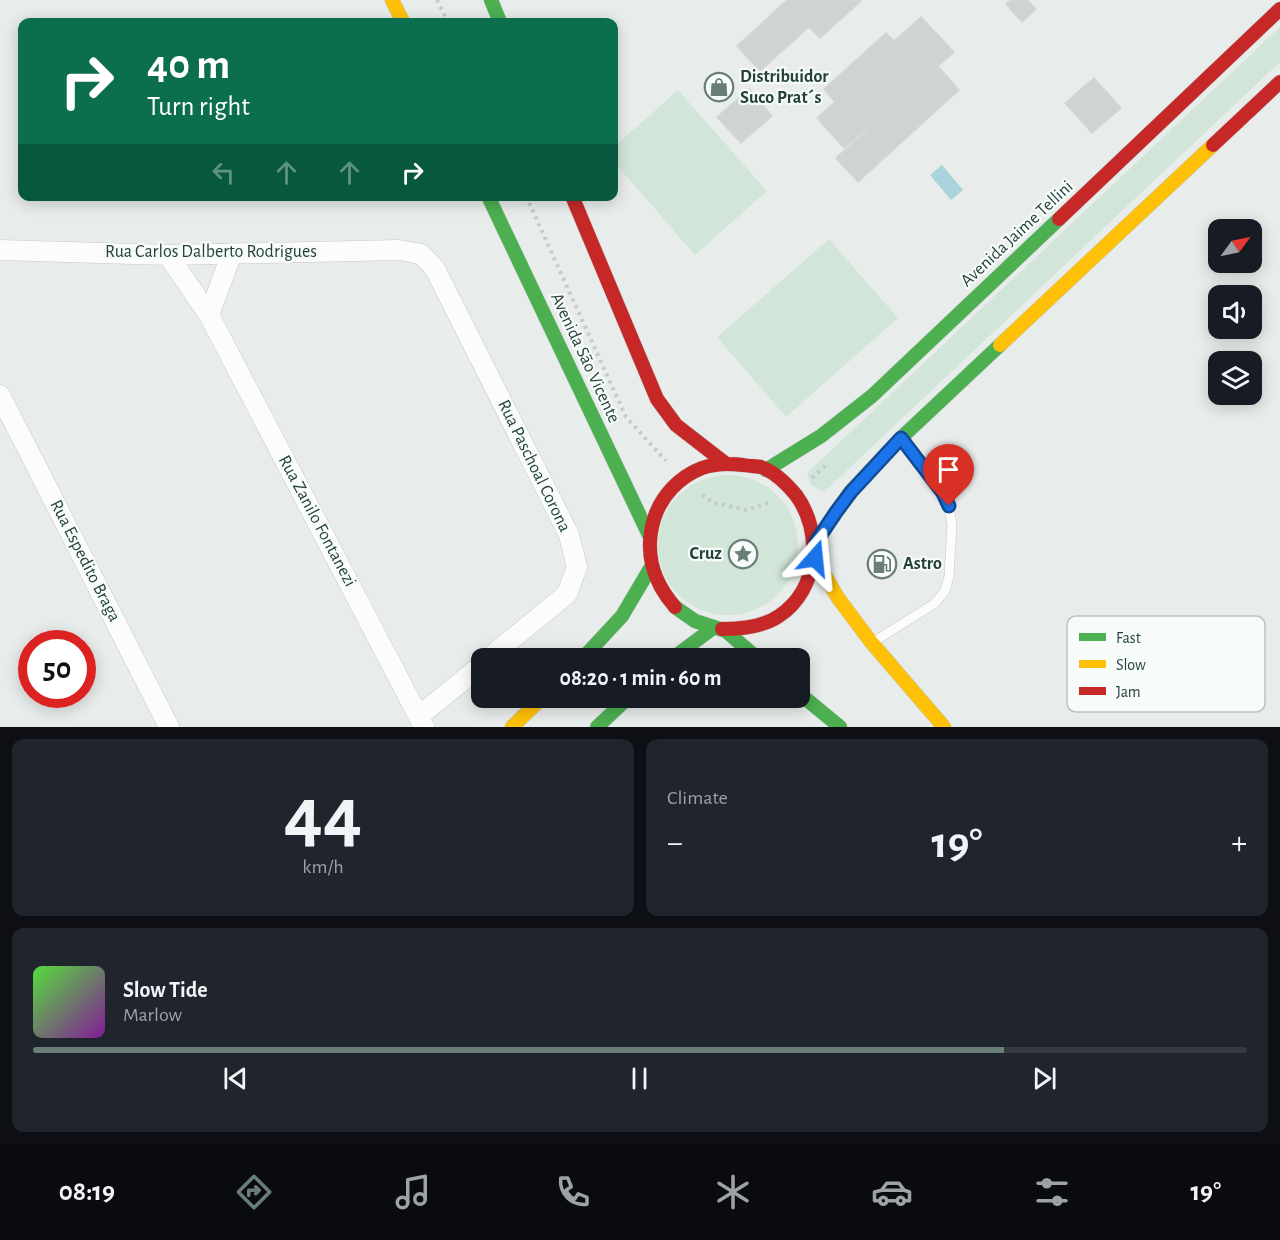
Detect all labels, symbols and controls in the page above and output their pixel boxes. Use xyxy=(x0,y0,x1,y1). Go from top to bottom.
icon: right xyxy=(48,42,126,120)
text: 40 m xyxy=(147,44,230,86)
place label: Distribuidor Suco Prat´s xyxy=(740,68,829,107)
shop icon: Distribuidor Suco Prat´s xyxy=(703,71,735,103)
text: Turn right xyxy=(147,93,250,120)
icon: left xyxy=(207,156,240,189)
icon: ahead xyxy=(270,156,303,189)
icon: ahead xyxy=(333,156,366,189)
icon: right xyxy=(396,156,429,189)
street label: Avenida Jaime Tellini xyxy=(957,178,1077,290)
north arrow xyxy=(1208,219,1262,273)
map controls xyxy=(1208,219,1262,405)
street label: Rua Carlos Dalberto Rodrigues xyxy=(105,243,317,261)
button: sound xyxy=(1208,285,1262,339)
street label: Avenida São Vicente xyxy=(547,290,623,426)
button: layers xyxy=(1208,351,1262,405)
street label: Rua Paschoal Corona xyxy=(494,397,574,535)
pin xyxy=(923,444,974,506)
street label: Rua Zanilo Fontanezi xyxy=(275,452,359,590)
icon: arrive xyxy=(932,453,965,486)
street label: Rua Espedito Braga xyxy=(47,497,123,625)
position arrow xyxy=(783,526,847,590)
place icon: Cruz xyxy=(727,538,759,570)
place label: Cruz xyxy=(690,545,722,563)
fuel station icon: Astro xyxy=(866,548,898,580)
place label: Astro xyxy=(903,555,942,573)
legend xyxy=(1067,616,1265,712)
speed limit sign: 50 xyxy=(18,630,96,708)
text: Fast xyxy=(1116,630,1141,646)
text: Slow xyxy=(1116,657,1146,673)
text: 08:20 · 1 min · 60 m xyxy=(559,667,722,689)
text: Jam xyxy=(1116,684,1141,700)
text: 44 xyxy=(284,777,362,855)
text: Climate xyxy=(667,788,728,808)
text: 19° xyxy=(931,821,983,866)
text: − xyxy=(667,827,683,860)
text: + xyxy=(1231,827,1247,860)
text: km/h xyxy=(302,857,344,877)
text: Slow Tide xyxy=(123,979,208,1001)
text: Marlow xyxy=(123,1005,182,1025)
icon: previous xyxy=(219,1062,252,1095)
icon: pause xyxy=(623,1062,656,1095)
icon: next xyxy=(1028,1062,1061,1095)
icon: directions xyxy=(233,1171,275,1213)
icon: music xyxy=(392,1171,434,1213)
icon: phone xyxy=(552,1171,594,1213)
icon: climate xyxy=(712,1171,754,1213)
icon: car xyxy=(871,1171,913,1213)
icon: filters xyxy=(1031,1171,1073,1213)
text: 08:19 xyxy=(59,1178,115,1205)
text: 19° xyxy=(1190,1178,1221,1205)

